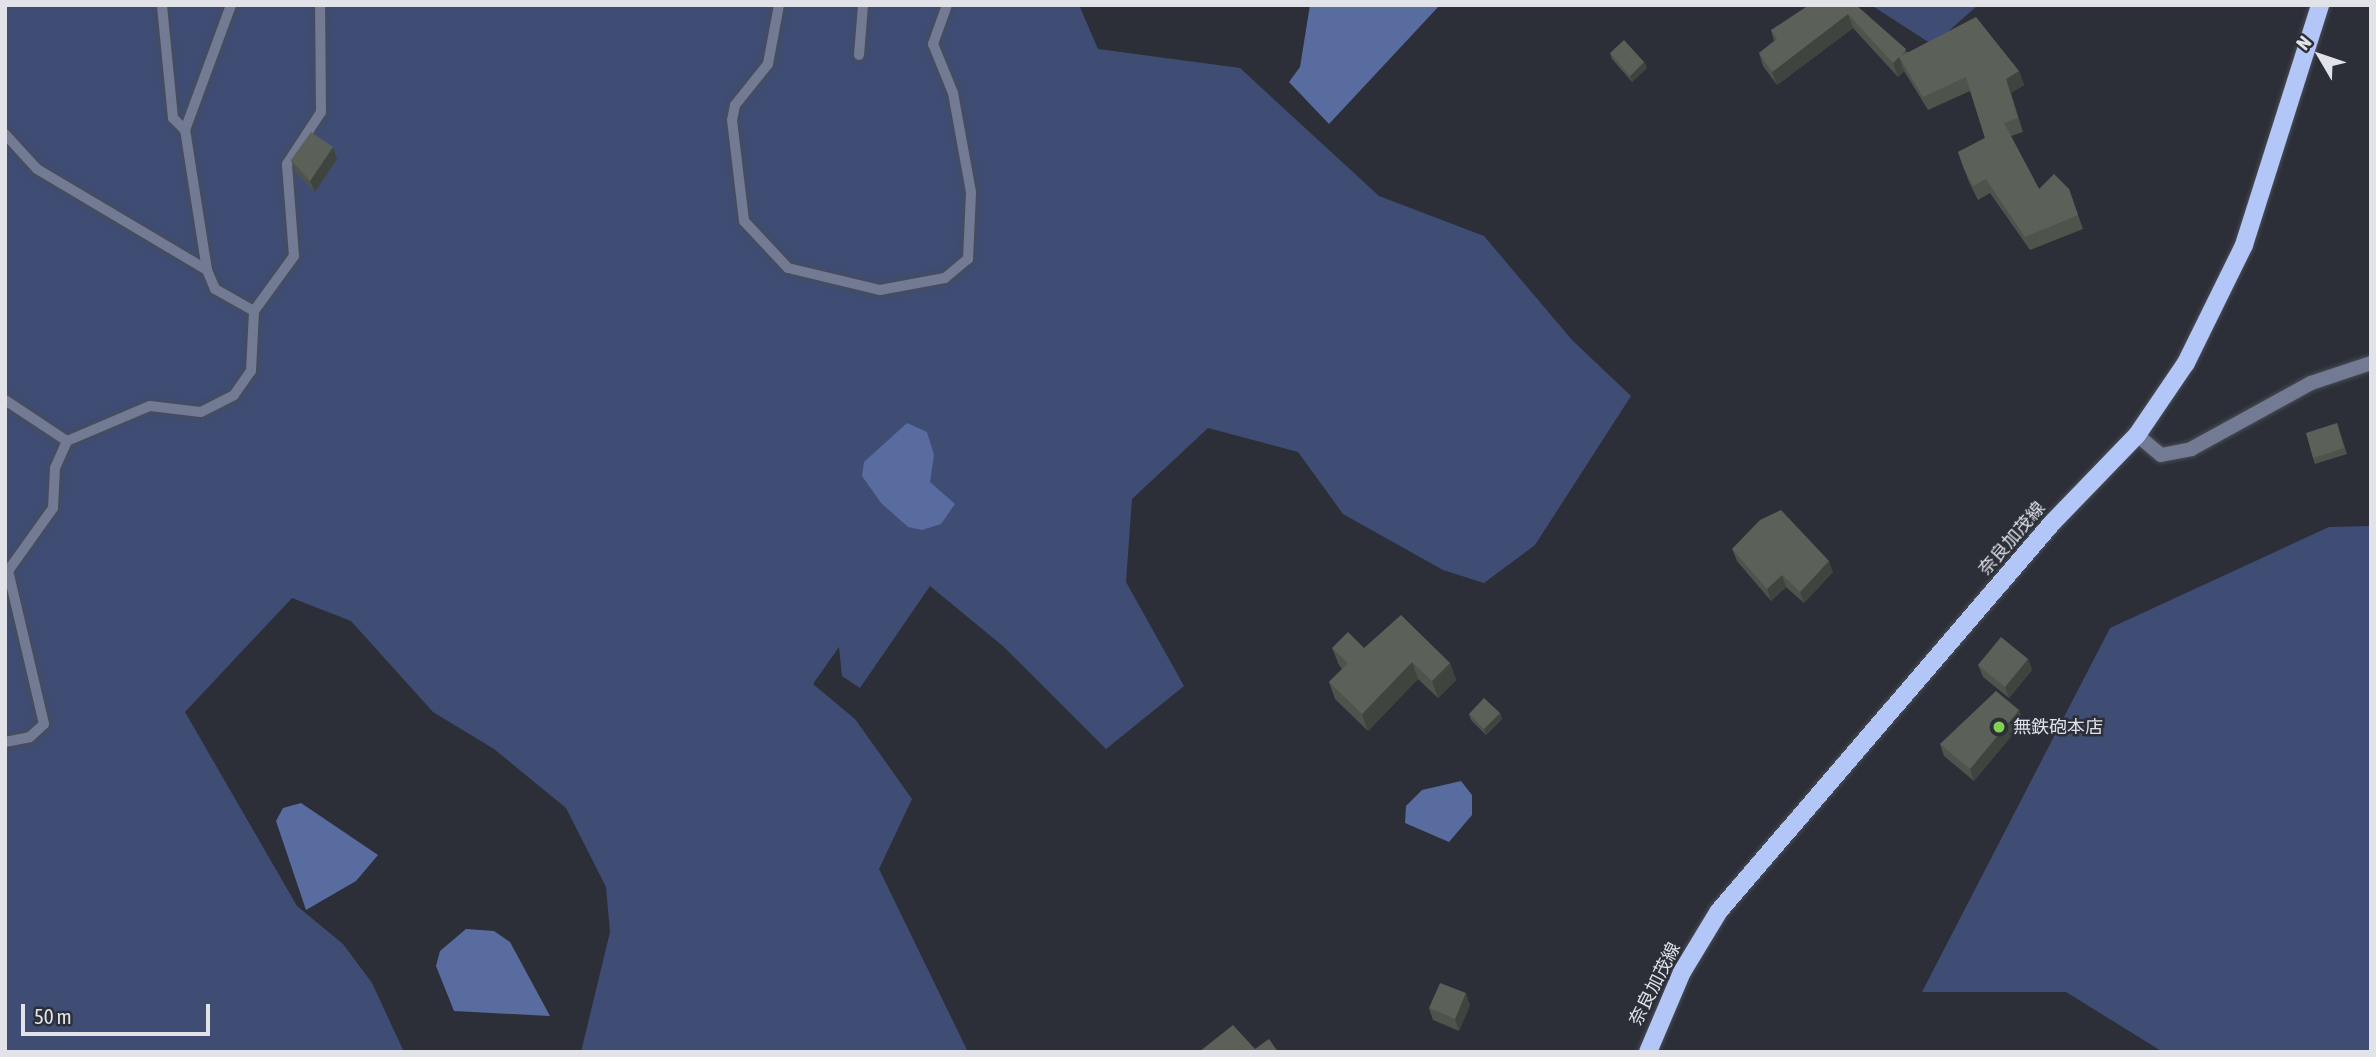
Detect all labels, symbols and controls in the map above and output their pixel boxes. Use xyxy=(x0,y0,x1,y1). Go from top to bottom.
north arrow xyxy=(2285,21,2355,91)
text: N xyxy=(2292,32,2316,54)
street label: 奈良加茂線 xyxy=(1974,498,2050,580)
place label: 無鉄砲本店 xyxy=(2013,716,2103,738)
marker: 無鉄砲本店 xyxy=(1991,719,2007,735)
street label: 奈良加茂線 xyxy=(1625,939,1685,1029)
scale bar xyxy=(24,990,214,1034)
text: 50 m xyxy=(34,1004,72,1028)

